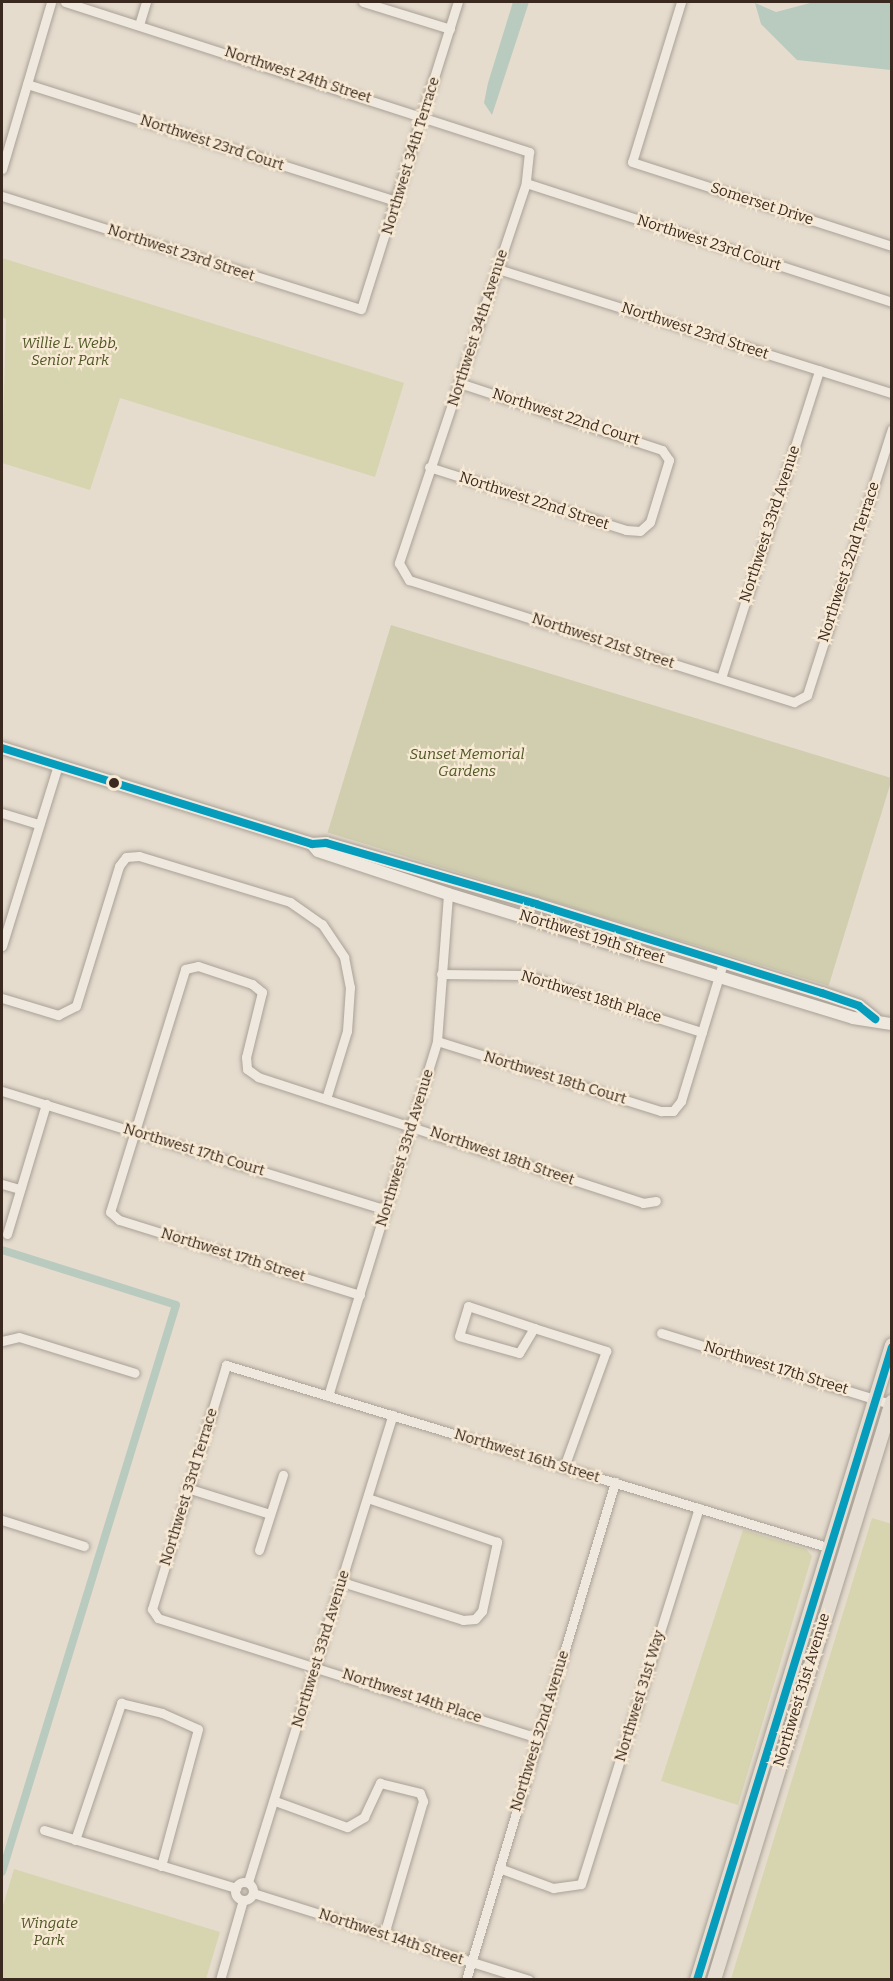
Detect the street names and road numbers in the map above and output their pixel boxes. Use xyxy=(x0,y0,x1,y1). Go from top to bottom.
street label: Northwest 24th Street xyxy=(222,43,374,107)
street label: Northwest 34th Terrace xyxy=(378,75,444,237)
street label: Northwest 23rd Court xyxy=(138,111,286,175)
street label: Somerset Drive xyxy=(708,179,816,229)
street label: Northwest 23rd Court xyxy=(635,211,783,275)
street label: Northwest 23rd Street xyxy=(105,221,257,285)
street label: Northwest 34th Avenue xyxy=(444,247,512,409)
street label: Northwest 23rd Street xyxy=(619,299,771,363)
street label: Northwest 22nd Court xyxy=(490,385,642,449)
street label: Northwest 33rd Avenue xyxy=(736,443,804,605)
street label: Northwest 22nd Street xyxy=(457,468,611,534)
street label: Northwest 32nd Terrace xyxy=(815,480,883,644)
street label: Northwest 21st Street xyxy=(529,609,677,673)
street label: Northwest 19th Street xyxy=(517,906,667,968)
street label: Northwest 18th Place xyxy=(519,967,663,1027)
street label: Northwest 18th Court xyxy=(481,1048,629,1108)
street label: Northwest 33rd Avenue xyxy=(372,1067,438,1229)
street label: Northwest 17th Court xyxy=(121,1120,267,1180)
street label: Northwest 18th Street xyxy=(427,1123,577,1189)
street label: Northwest 17th Street xyxy=(159,1224,307,1286)
street label: Northwest 17th Street xyxy=(702,1337,850,1399)
street label: Northwest 33rd Terrace xyxy=(156,1406,222,1568)
street label: Northwest 16th Street xyxy=(452,1425,602,1487)
street label: Northwest 33rd Avenue xyxy=(288,1568,354,1730)
street label: Northwest 31st Avenue xyxy=(770,1611,834,1769)
street label: Northwest 31st Way xyxy=(611,1628,669,1764)
street label: Northwest 32nd Avenue xyxy=(507,1648,573,1814)
street label: Northwest 14th Place xyxy=(340,1665,484,1727)
street label: Northwest 14th Street xyxy=(316,1905,466,1969)

